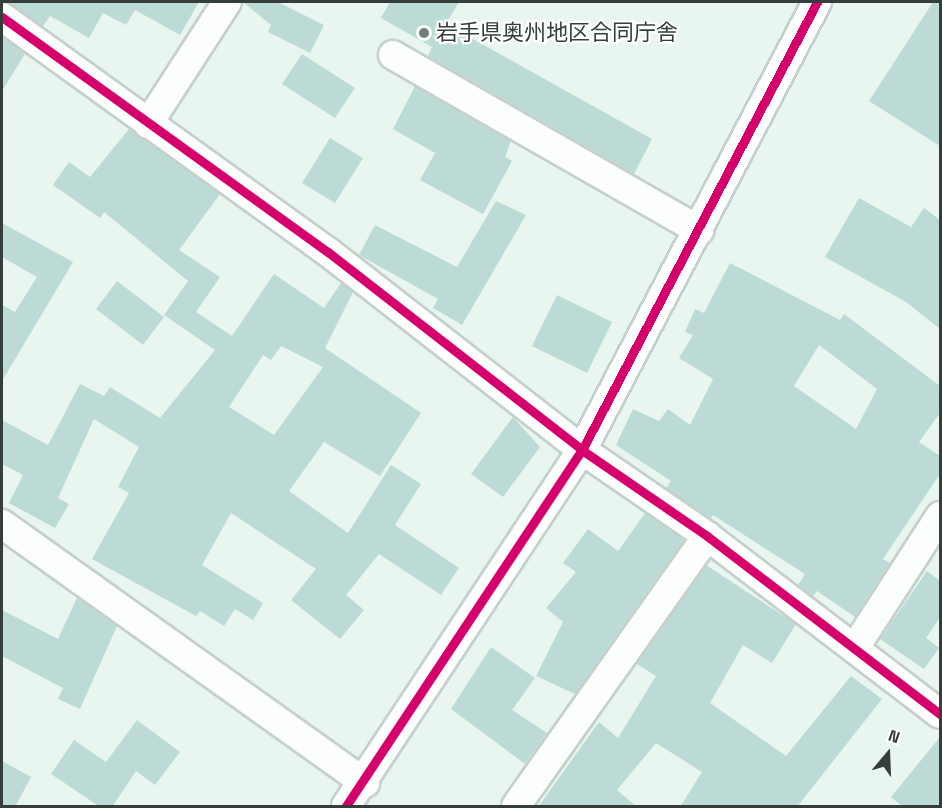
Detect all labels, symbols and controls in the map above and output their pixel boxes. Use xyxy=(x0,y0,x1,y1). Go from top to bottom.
place label: 岩手県奥州地区合同庁舎 xyxy=(436,20,678,46)
marker: 岩手県奥州地区合同庁舎 xyxy=(417,26,431,40)
north arrow xyxy=(858,724,918,784)
text: N xyxy=(886,725,903,748)

